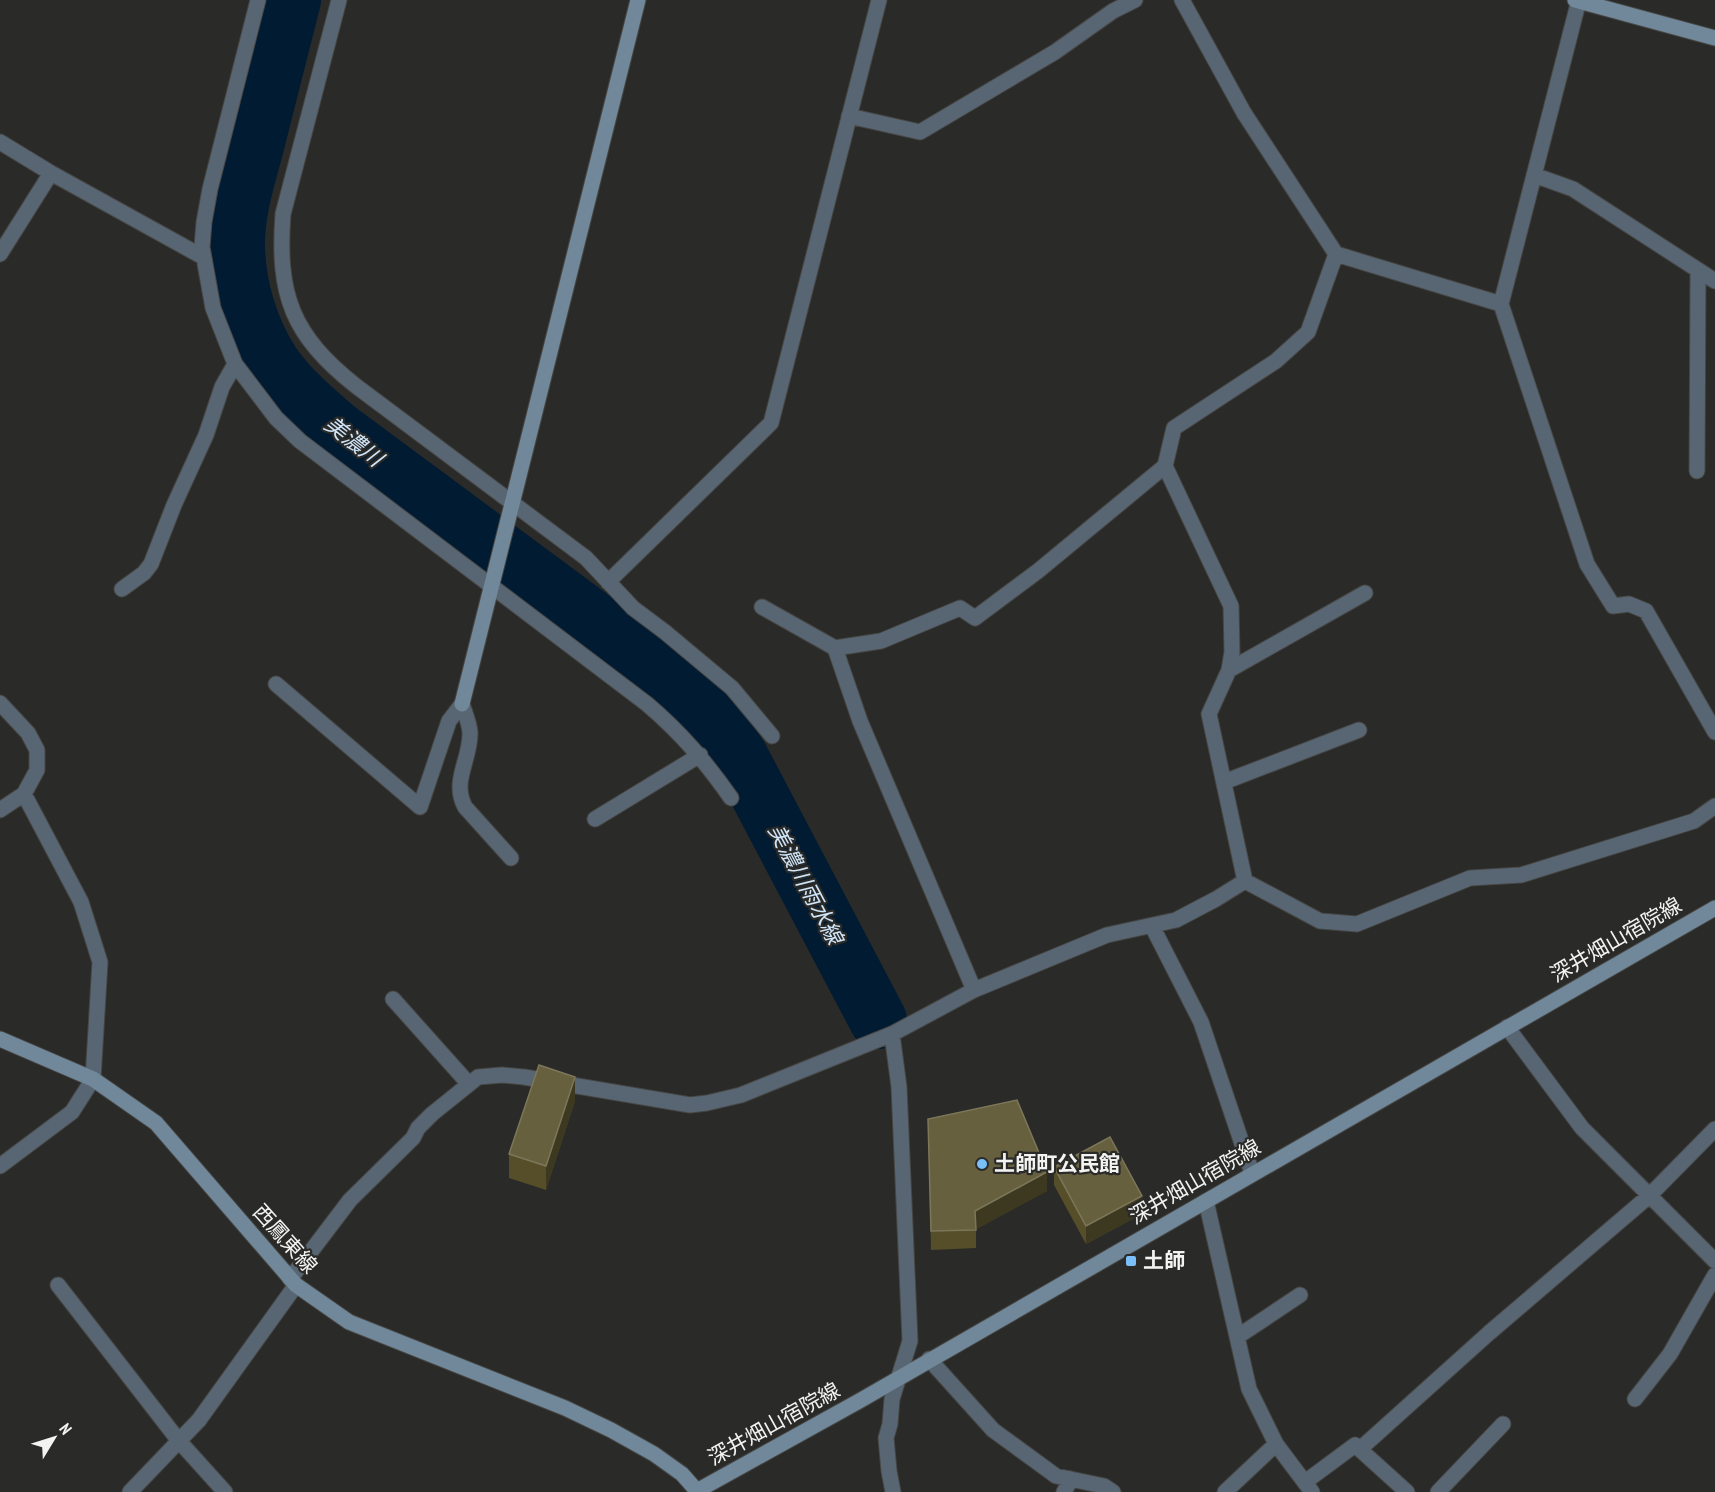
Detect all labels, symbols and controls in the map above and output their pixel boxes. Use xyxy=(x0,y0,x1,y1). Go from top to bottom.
water label: 美濃川 xyxy=(319,410,390,474)
water label: 美濃川雨水線 xyxy=(763,819,851,951)
street label: 深井畑山宿院線 xyxy=(1545,891,1686,988)
street label: 深井畑山宿院線 xyxy=(1124,1133,1265,1230)
place label: 土師町公民館 xyxy=(994,1150,1120,1177)
marker: 土師町公民館 xyxy=(975,1157,989,1171)
street label: 西鳳東線 xyxy=(247,1198,324,1279)
place label: 土師 xyxy=(1143,1247,1185,1274)
marker: 土師 xyxy=(1124,1254,1138,1268)
street label: 深井畑山宿院線 xyxy=(703,1376,845,1471)
north arrow xyxy=(24,1408,84,1468)
text: N xyxy=(55,1419,76,1438)

